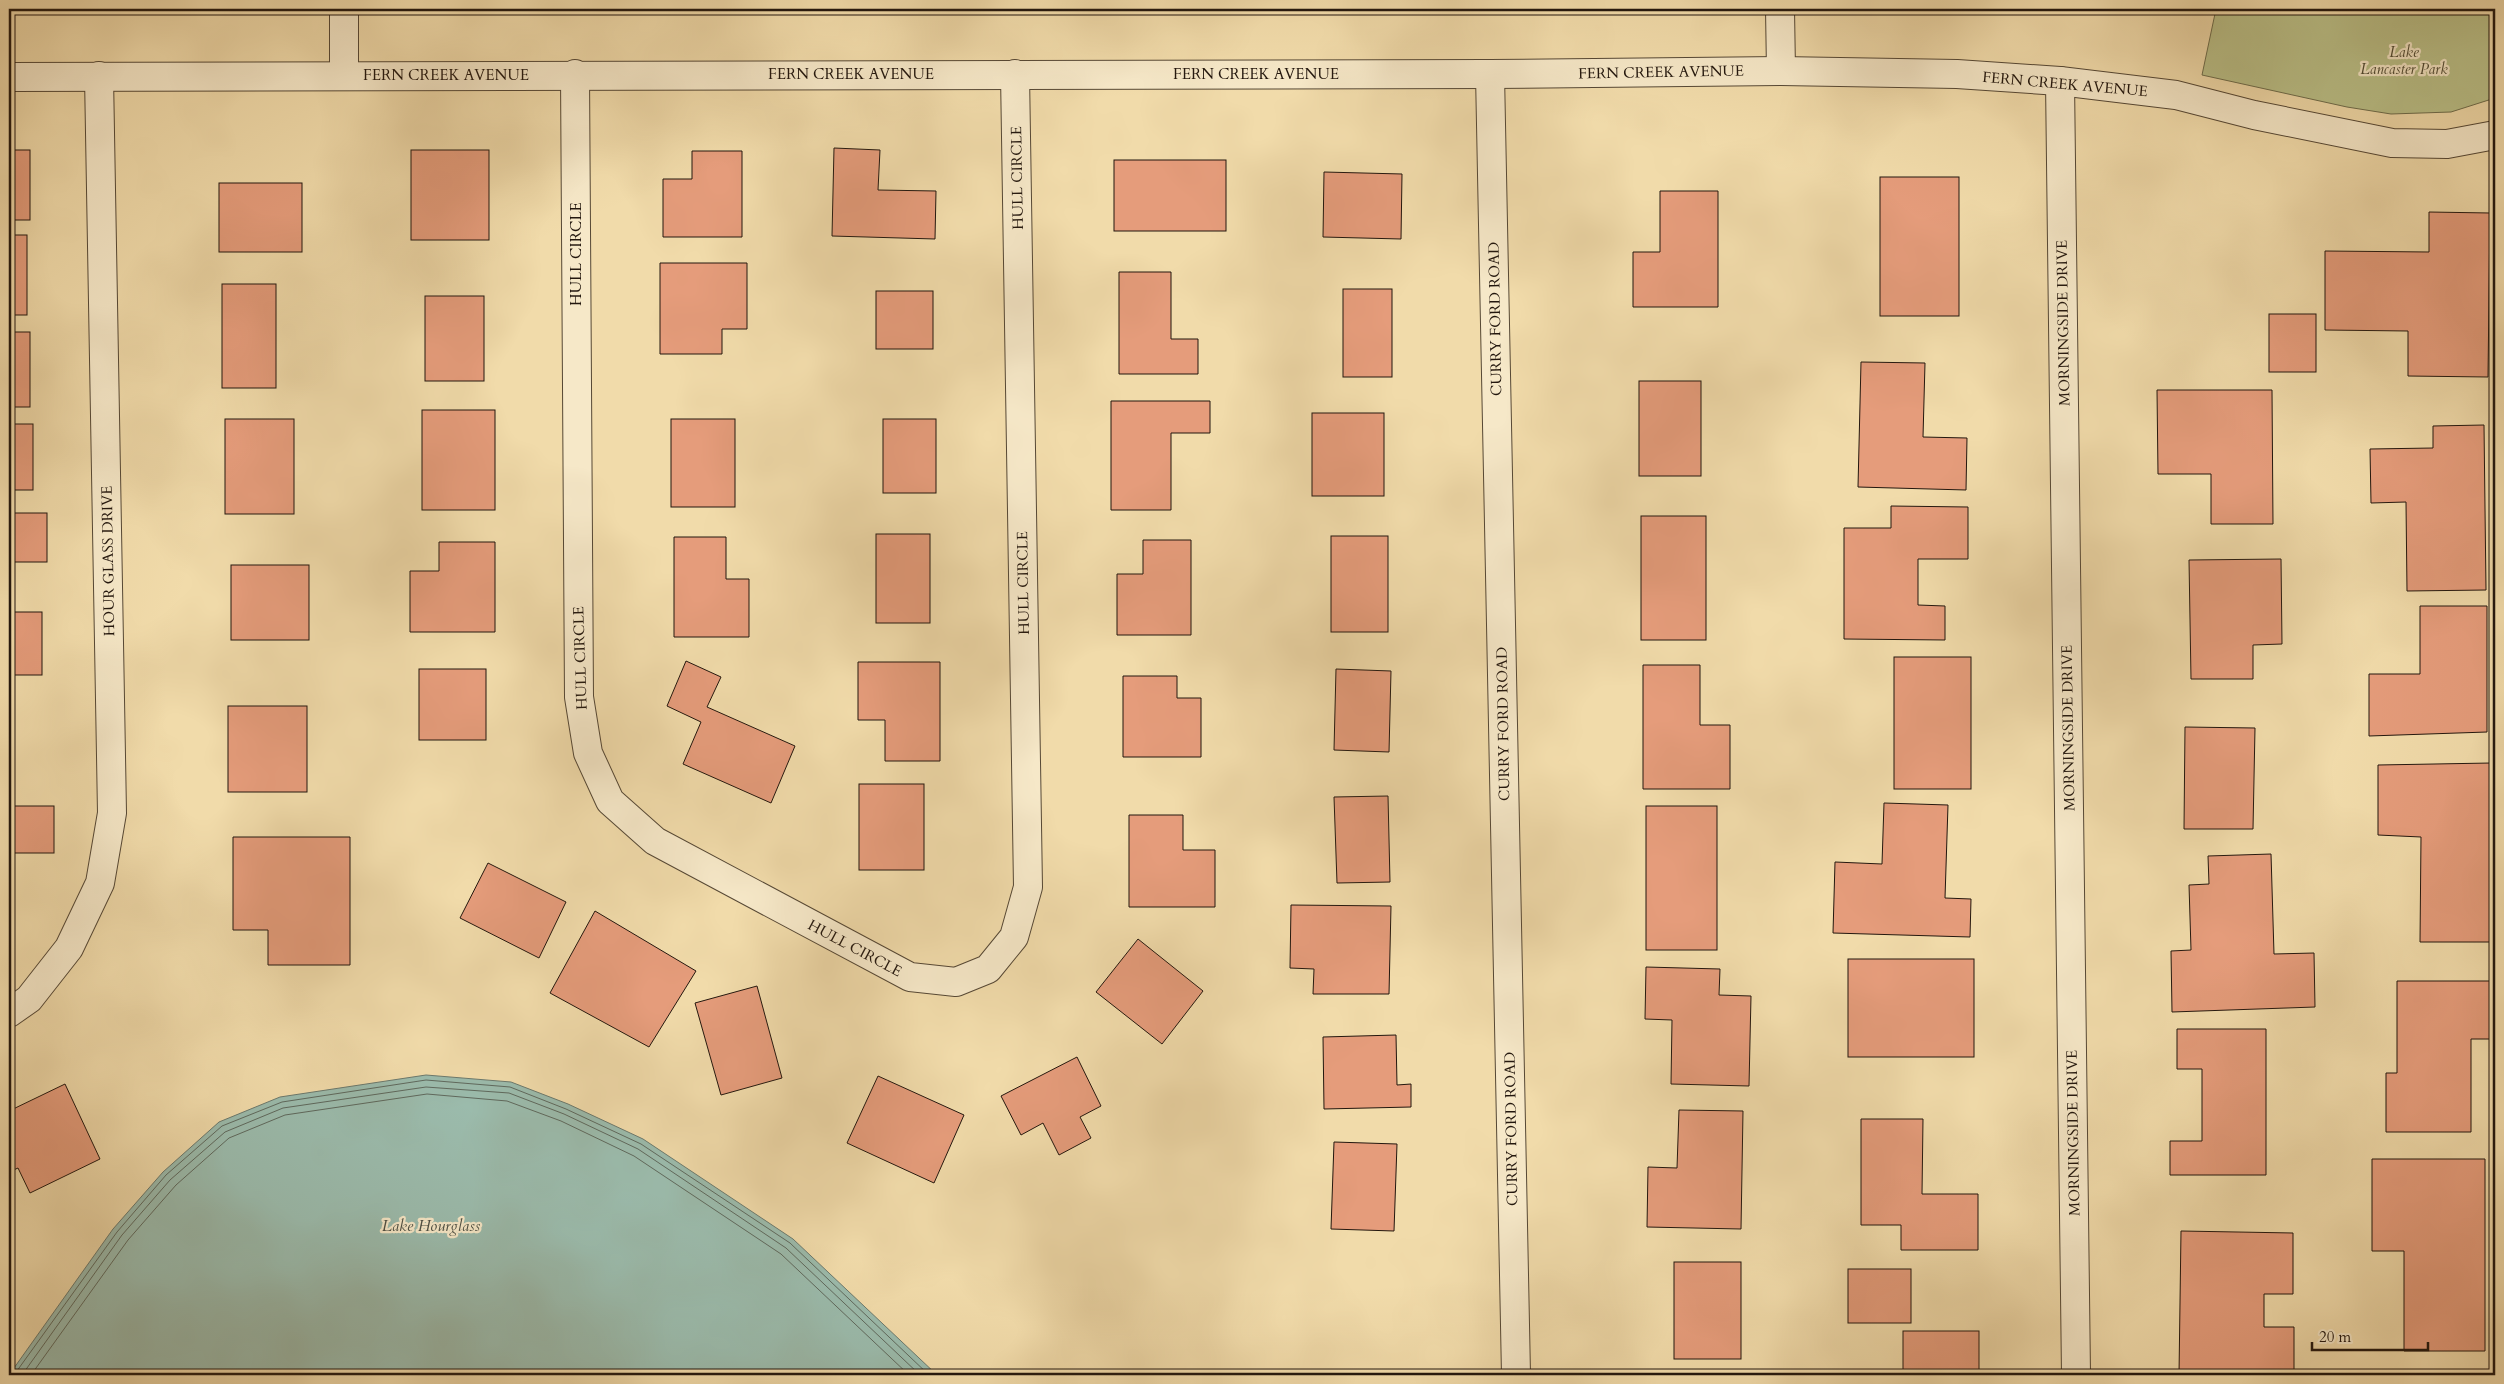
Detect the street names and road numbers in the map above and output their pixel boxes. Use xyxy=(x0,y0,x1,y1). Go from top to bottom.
street label: FERN CREEK AVENUE xyxy=(1578,61,1744,83)
street label: FERN CREEK AVENUE xyxy=(768,64,934,84)
street label: FERN CREEK AVENUE xyxy=(1173,64,1339,84)
street label: FERN CREEK AVENUE xyxy=(363,65,529,85)
street label: FERN CREEK AVENUE xyxy=(1982,67,2148,101)
street label: HULL CIRCLE xyxy=(1006,126,1028,230)
street label: HULL CIRCLE xyxy=(566,202,586,306)
street label: MORNINGSIDE DRIVE xyxy=(2052,240,2074,406)
street label: CURRY FORD ROAD xyxy=(1484,242,1506,396)
street label: HOUR GLASS DRIVE xyxy=(97,485,119,637)
street label: HULL CIRCLE xyxy=(1012,531,1034,635)
street label: HULL CIRCLE xyxy=(568,606,592,710)
street label: MORNINGSIDE DRIVE xyxy=(2057,645,2079,811)
street label: CURRY FORD ROAD xyxy=(1492,647,1514,801)
street label: HULL CIRCLE xyxy=(805,915,905,981)
street label: MORNINGSIDE DRIVE xyxy=(2062,1050,2084,1216)
street label: CURRY FORD ROAD xyxy=(1500,1052,1522,1206)

